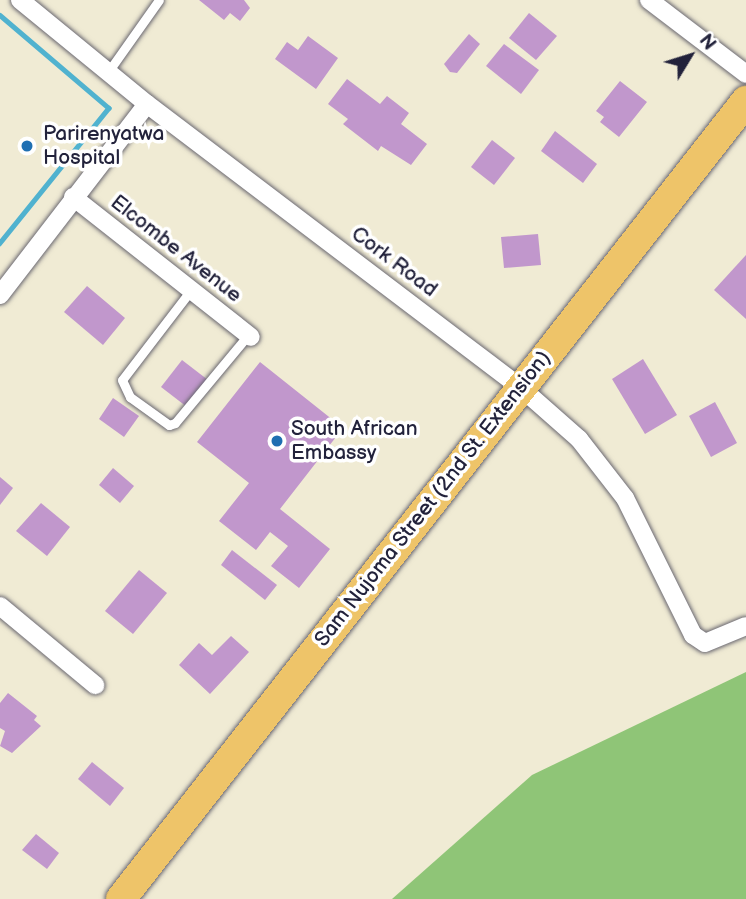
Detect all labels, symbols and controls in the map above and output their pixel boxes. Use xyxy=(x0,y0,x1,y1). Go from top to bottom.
north arrow xyxy=(655,21,725,91)
text: N xyxy=(693,30,720,55)
place label: Parirenyatwa Hospital xyxy=(43,121,164,171)
marker: Parirenyatwa Hospital xyxy=(17,136,37,156)
street label: Elcombe Avenue xyxy=(105,190,247,308)
street label: Cork Road xyxy=(346,221,442,303)
street label: Sam Nujoma Street (2nd St. Extension) xyxy=(309,346,557,652)
place label: South African Embassy xyxy=(291,416,418,466)
marker: South African Embassy xyxy=(269,433,285,449)

